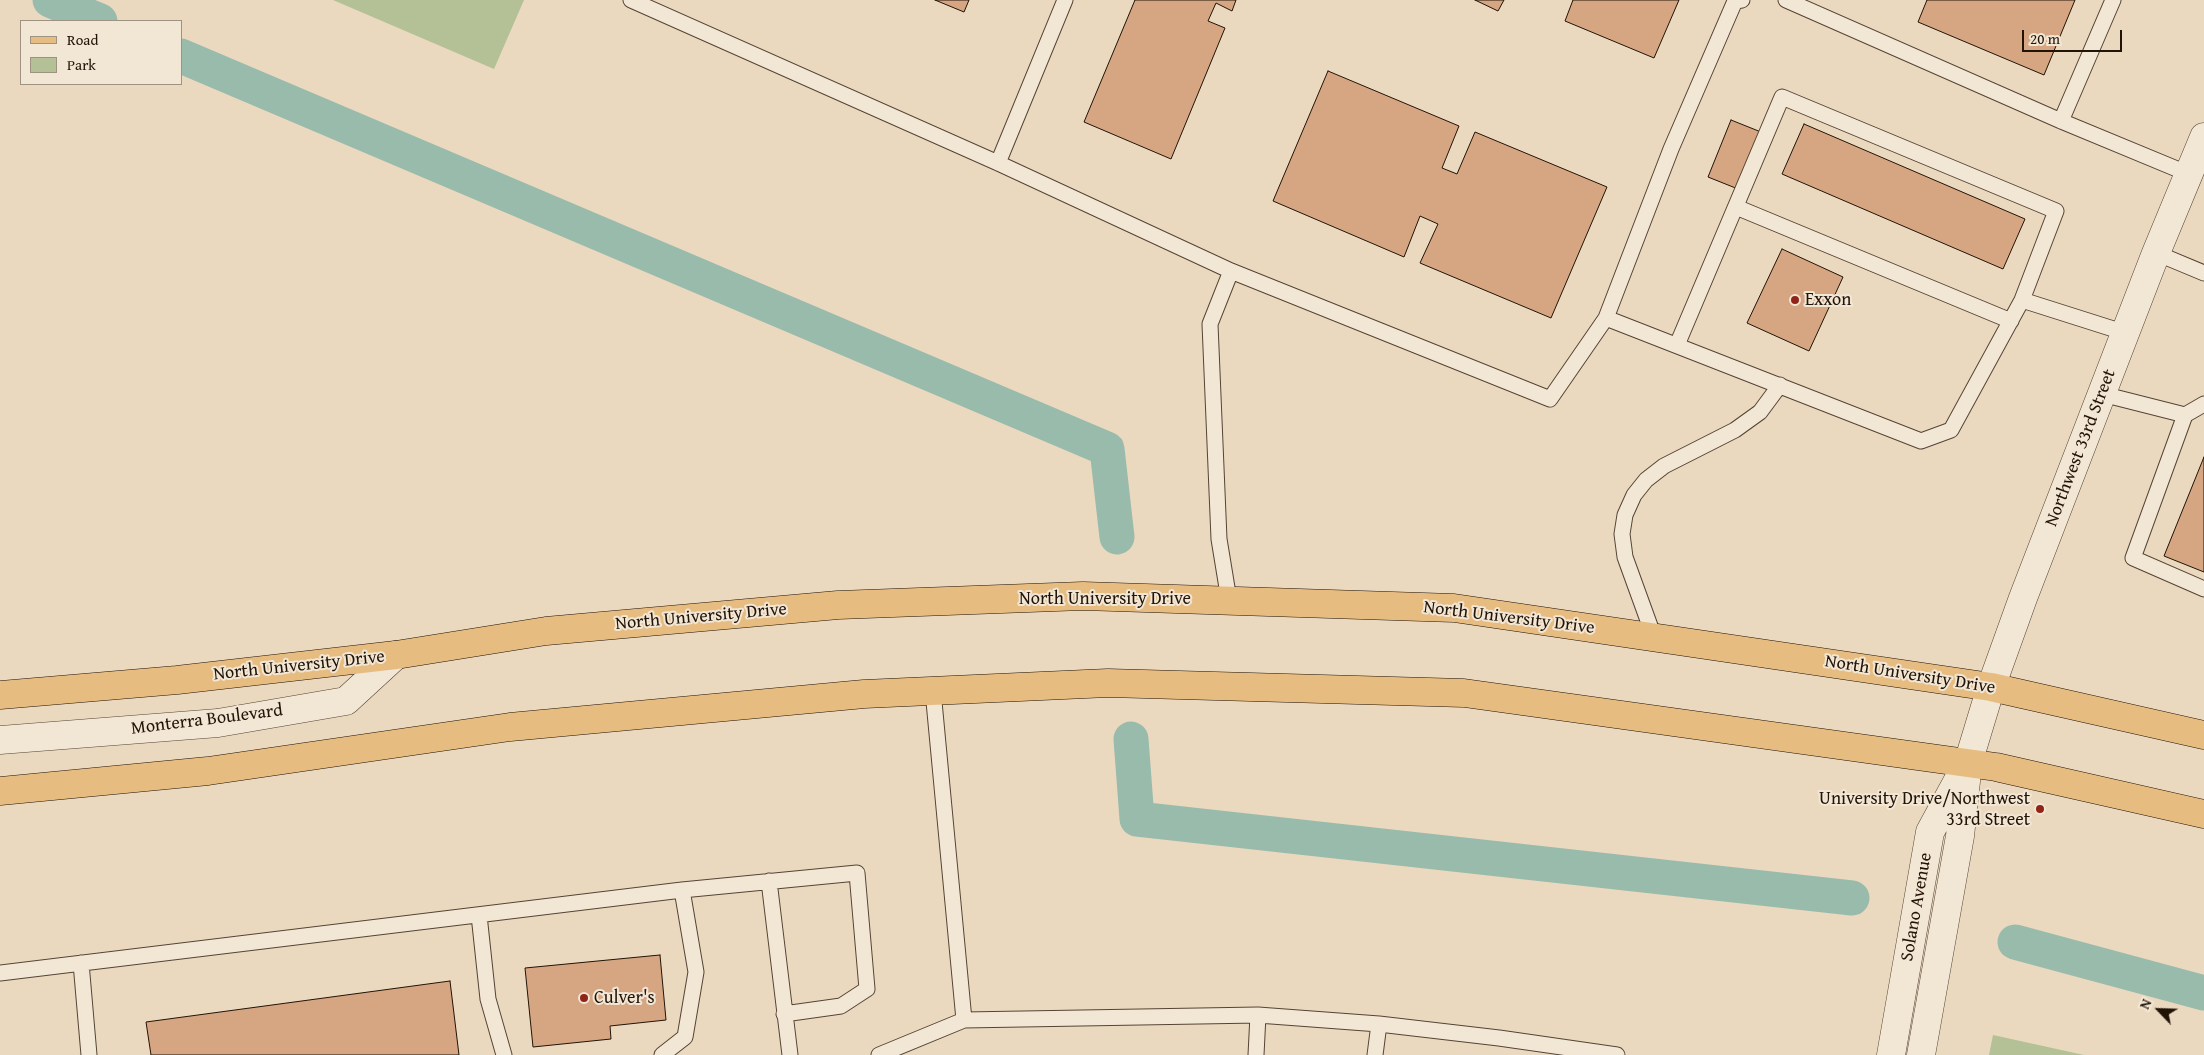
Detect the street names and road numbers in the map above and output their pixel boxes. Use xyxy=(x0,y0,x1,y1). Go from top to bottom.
street label: Northwest 33rd Street xyxy=(2041,366,2121,530)
street label: North University Drive xyxy=(1019,588,1191,610)
street label: North University Drive xyxy=(1422,597,1596,639)
street label: North University Drive xyxy=(614,599,788,635)
street label: North University Drive xyxy=(212,646,386,686)
street label: North University Drive xyxy=(1823,651,1997,699)
street label: Monterra Boulevard xyxy=(130,700,284,740)
street label: Solano Avenue xyxy=(1897,851,1937,963)

